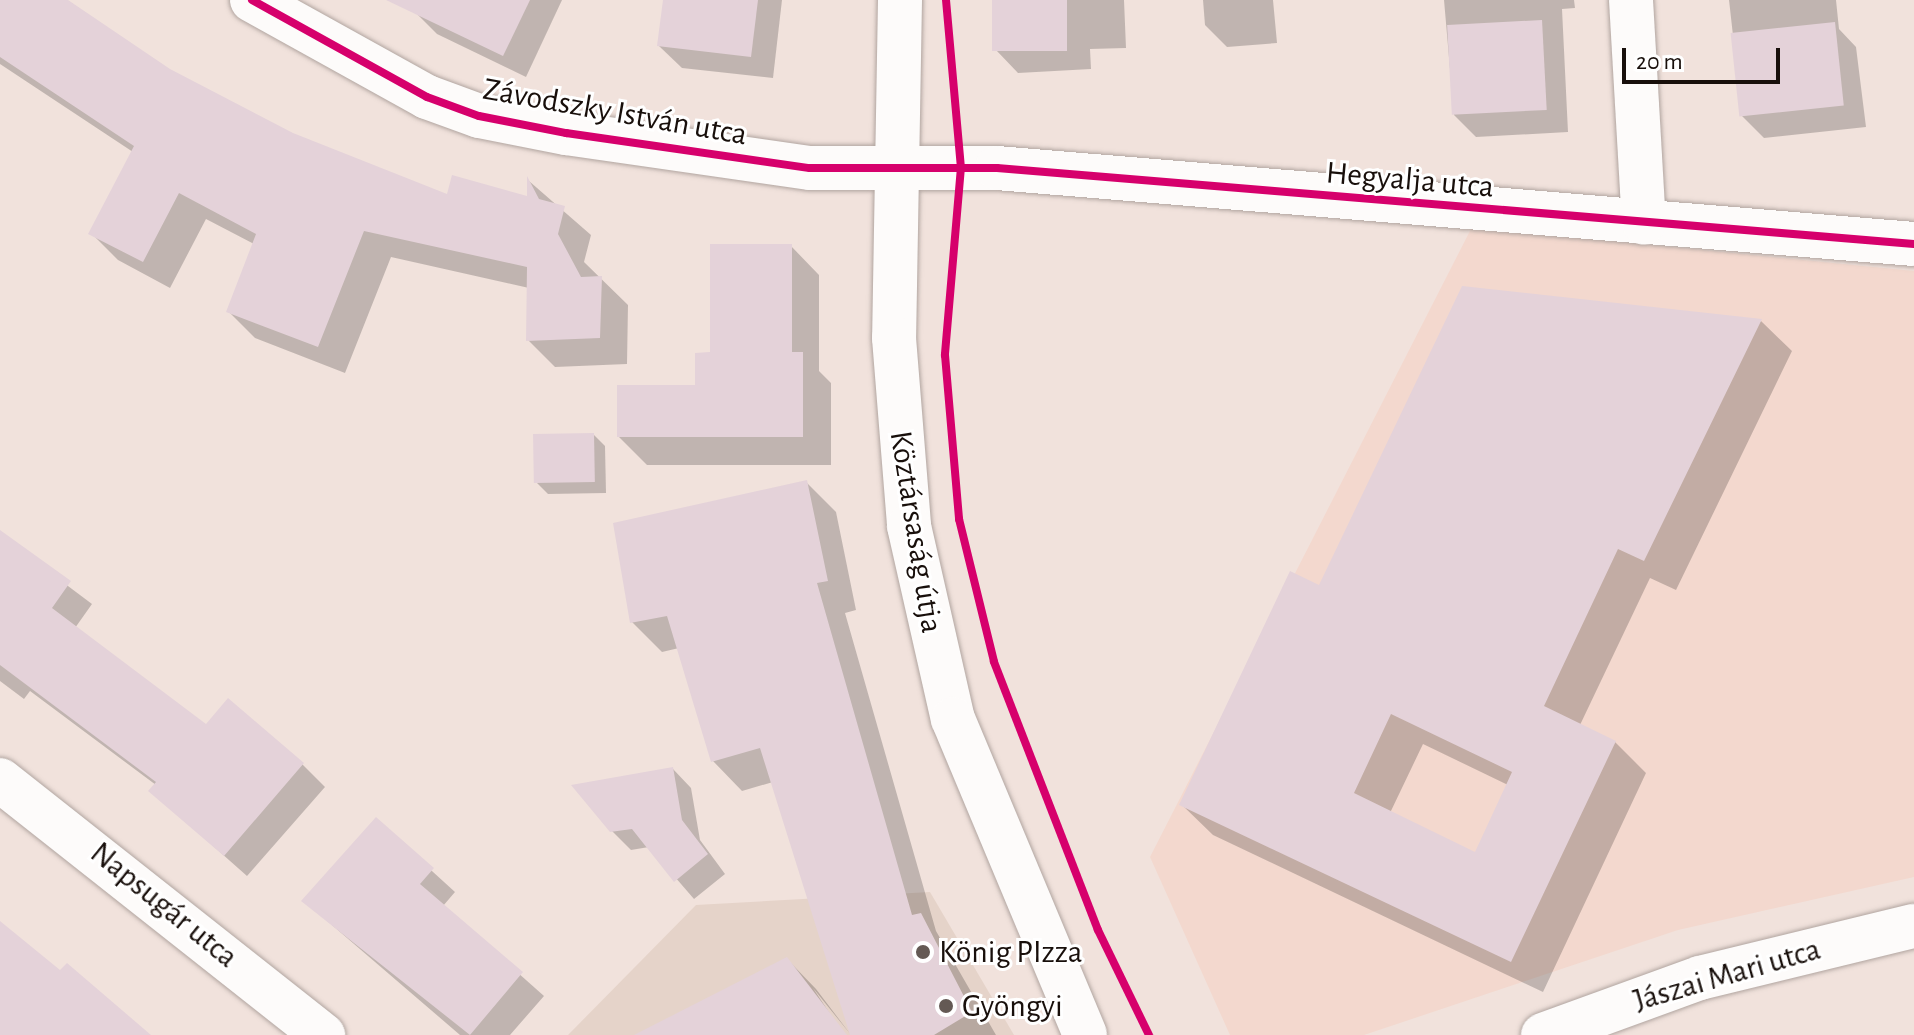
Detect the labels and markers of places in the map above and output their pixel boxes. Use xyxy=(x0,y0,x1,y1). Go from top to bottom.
place label: König PIzza xyxy=(939,933,1083,971)
marker: König PIzza xyxy=(914,943,932,961)
place label: Gyöngyi xyxy=(962,987,1063,1025)
marker: Gyöngyi xyxy=(937,997,955,1015)

